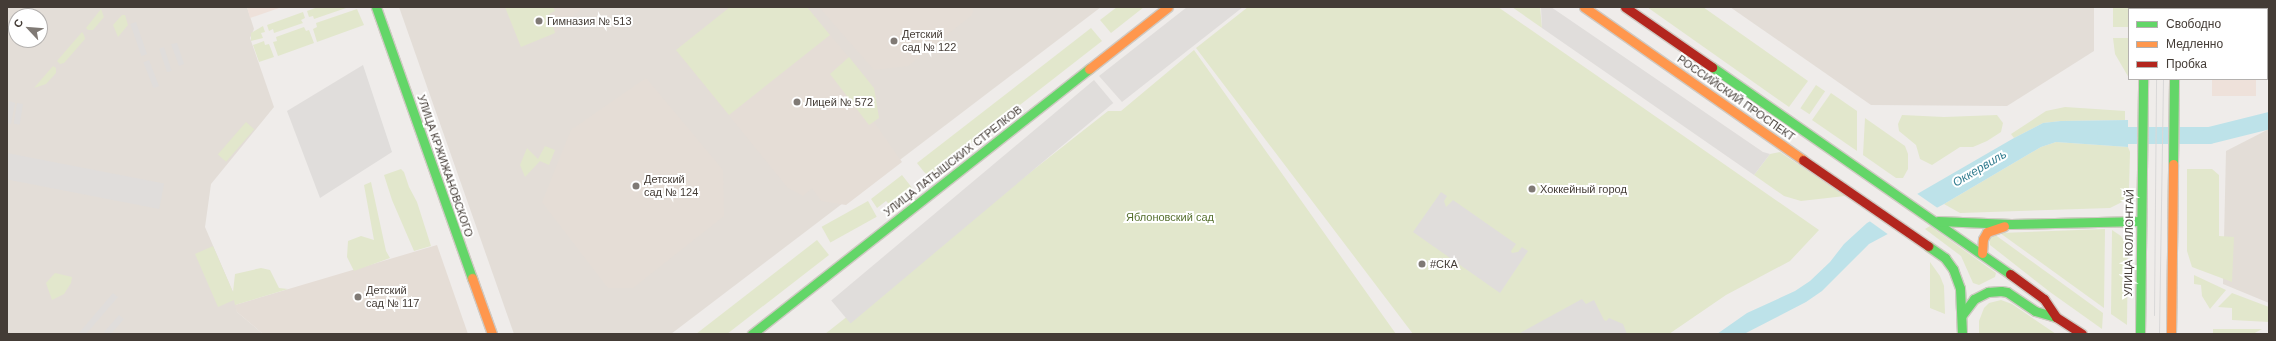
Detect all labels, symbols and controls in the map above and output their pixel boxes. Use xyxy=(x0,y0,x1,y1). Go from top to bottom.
north arrow xyxy=(8,8,48,48)
legend xyxy=(2128,8,2268,80)
place label: Гимназия № 513 xyxy=(547,14,632,28)
marker: Гимназия № 513 xyxy=(534,16,544,26)
text: С xyxy=(11,17,25,29)
text: Свободно xyxy=(2166,17,2221,31)
place label: Детский сад № 122 xyxy=(902,28,956,54)
marker: Детский сад № 122 xyxy=(889,36,899,46)
text: Медленно xyxy=(2166,37,2223,51)
street label: РОССИЙСКИЙ ПРОСПЕКТ xyxy=(1675,52,1797,144)
text: Пробка xyxy=(2166,57,2207,71)
street label: УЛИЦА КРЖИЖАНОВСКОГО xyxy=(414,93,476,239)
place label: Лицей № 572 xyxy=(805,95,873,109)
marker: Лицей № 572 xyxy=(792,97,802,107)
street label: УЛИЦА ЛАТЫШСКИХ СТРЕЛКОВ xyxy=(881,103,1025,219)
water label: Оккервиль xyxy=(1951,147,2009,191)
place label: Детский сад № 124 xyxy=(644,173,698,199)
marker: Детский сад № 124 xyxy=(631,181,641,191)
place label: Хоккейный город xyxy=(1540,182,1627,196)
marker: Хоккейный город xyxy=(1527,184,1537,194)
street label: УЛИЦА КОЛЛОНТАЙ xyxy=(2121,189,2137,297)
park label: Яблоновский сад xyxy=(1126,210,1214,224)
place label: #СКА xyxy=(1430,257,1458,271)
marker: #СКА xyxy=(1417,259,1427,269)
place label: Детский сад № 117 xyxy=(366,284,419,310)
marker: Детский сад № 117 xyxy=(353,292,363,302)

